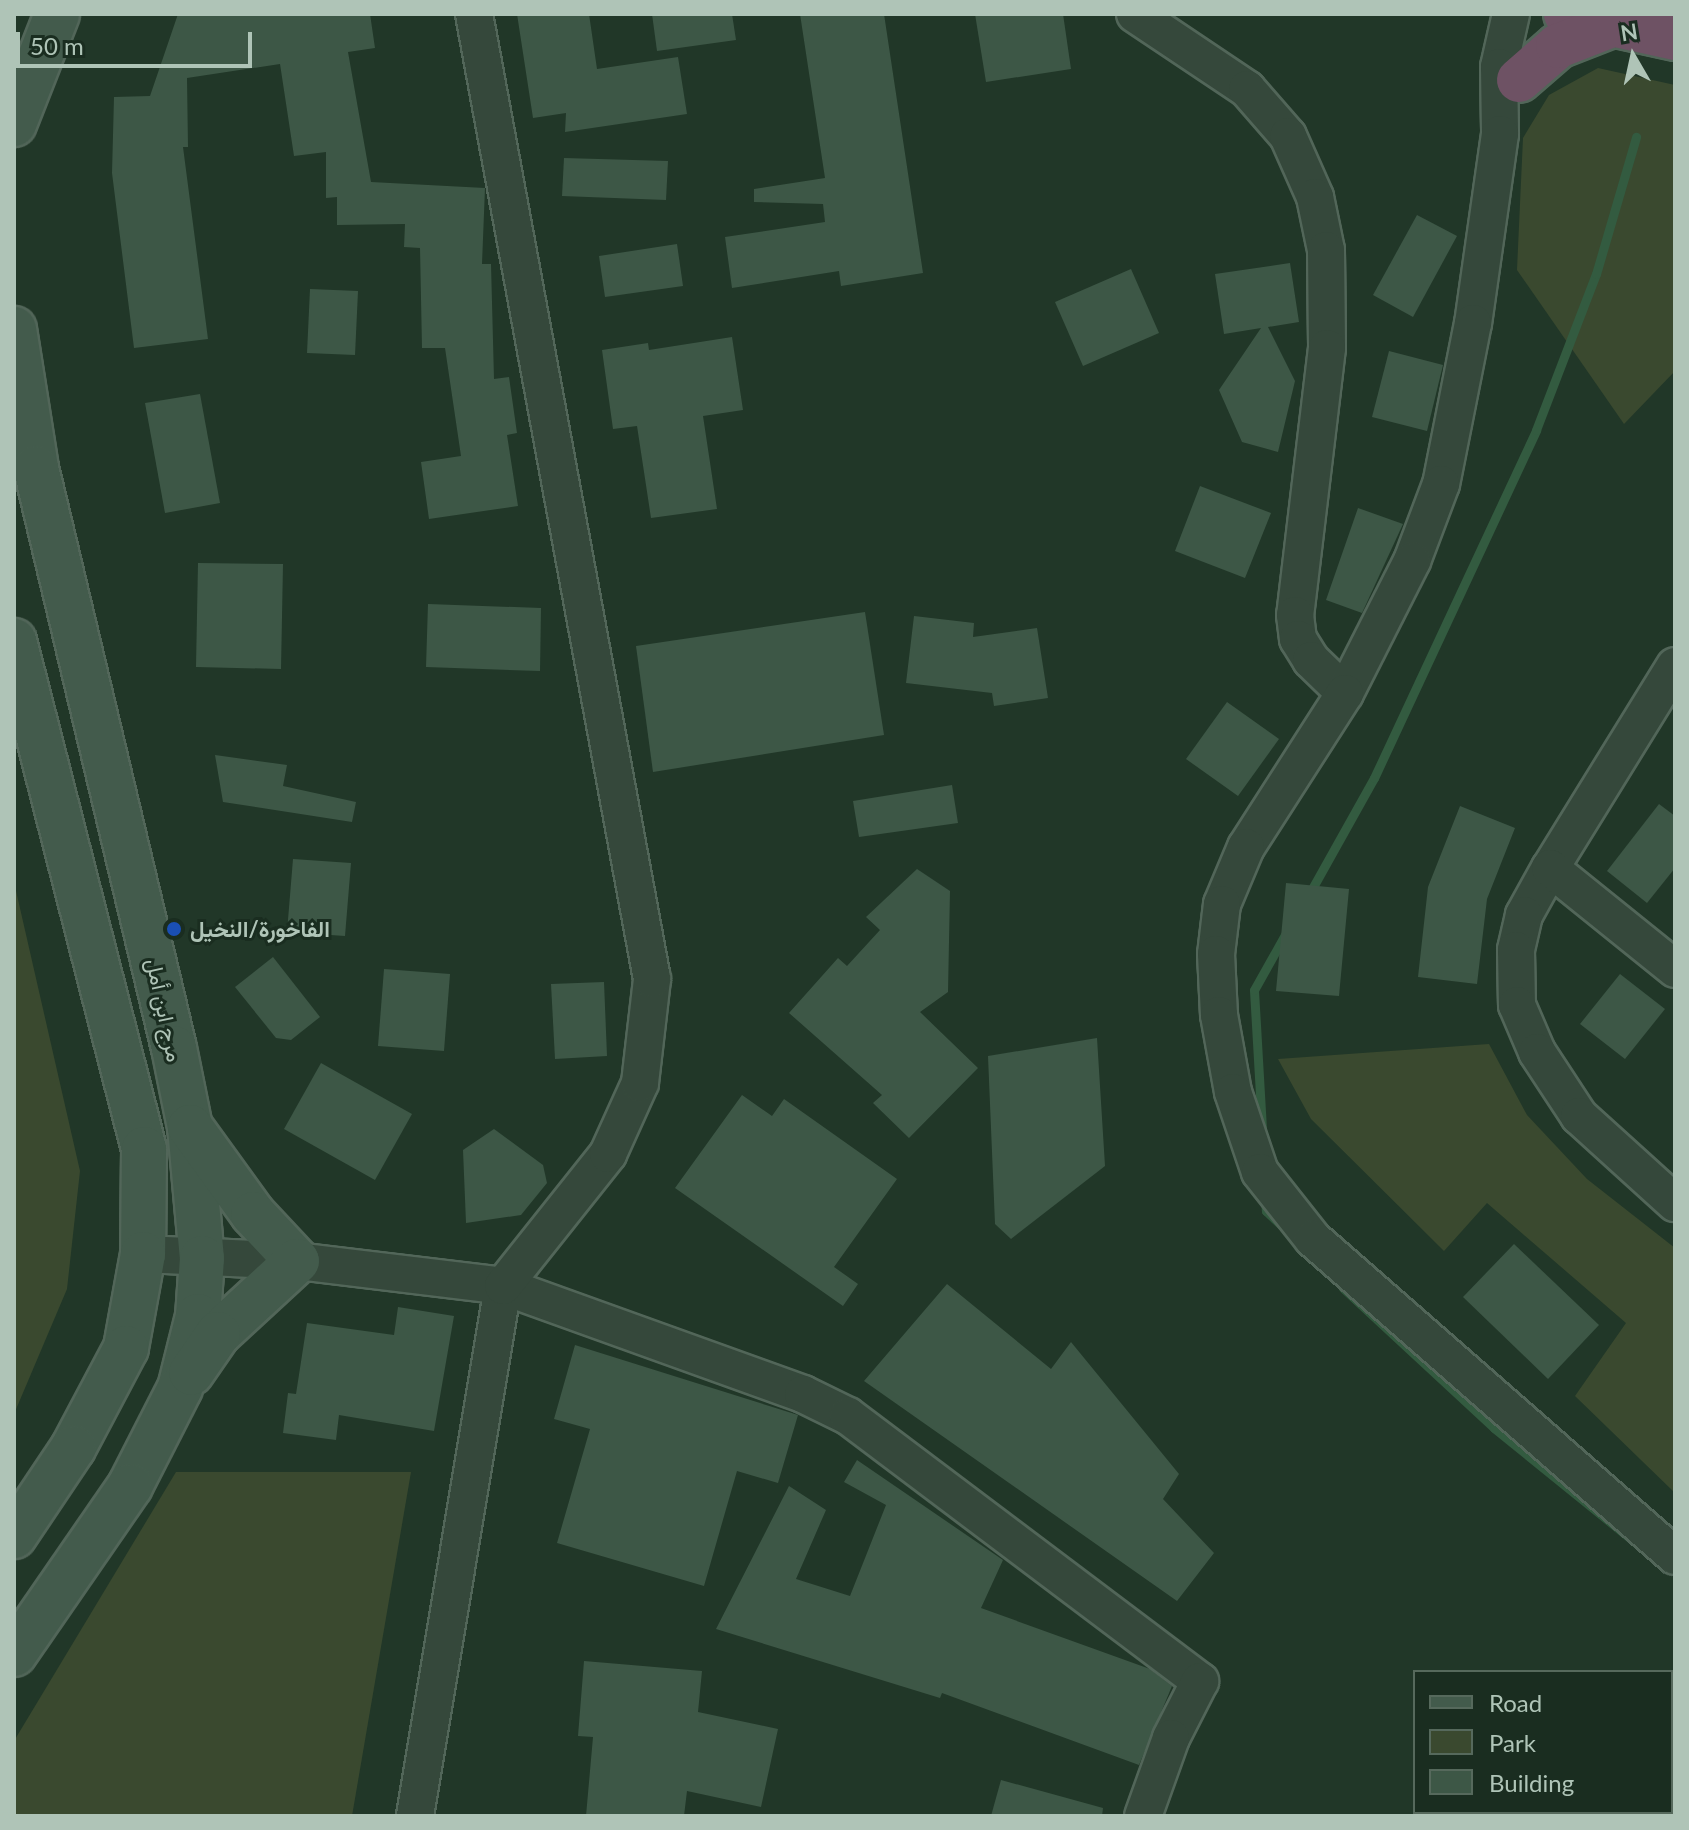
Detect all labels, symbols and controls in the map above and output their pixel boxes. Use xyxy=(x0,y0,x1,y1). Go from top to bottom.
scale bar xyxy=(20,16,256,66)
north arrow xyxy=(1593,16,1673,96)
text: N xyxy=(1619,17,1640,46)
text: 50 m xyxy=(30,31,84,60)
place label: الفاخورة/النخيل xyxy=(190,916,330,942)
marker: الفاخورة/النخيل xyxy=(165,920,183,938)
street label: مرج ابن أمل xyxy=(141,956,189,1064)
legend xyxy=(1413,1670,1673,1814)
text: Road xyxy=(1489,1688,1542,1717)
text: Park xyxy=(1489,1728,1536,1757)
text: Building xyxy=(1489,1768,1574,1797)

